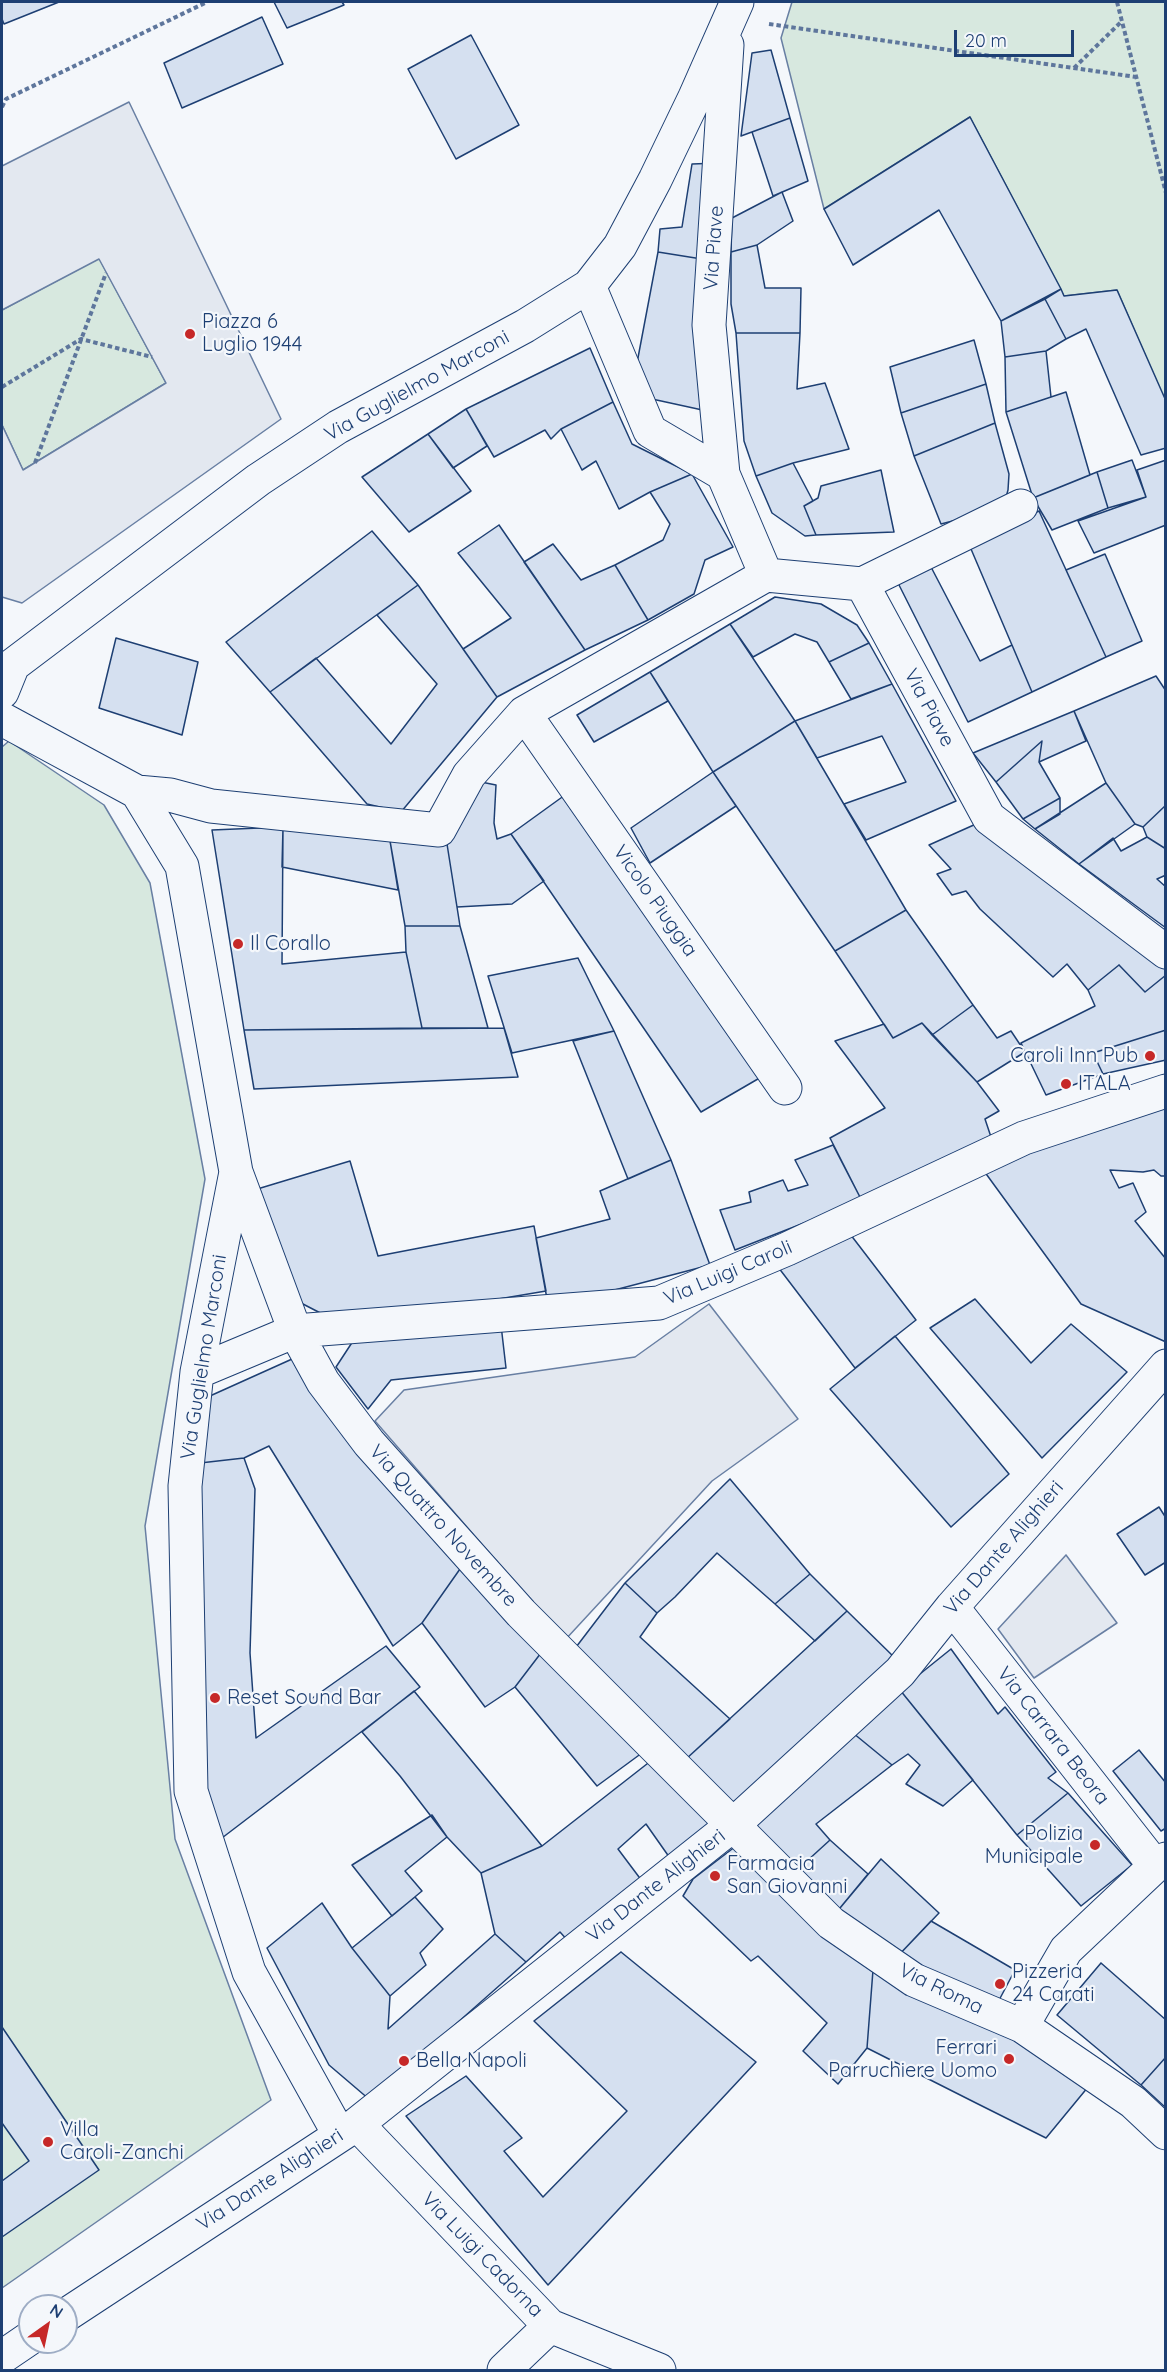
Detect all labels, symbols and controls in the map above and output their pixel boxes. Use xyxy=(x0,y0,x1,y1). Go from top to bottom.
scale bar xyxy=(957,18,1077,56)
text: 20 m xyxy=(965,29,1007,52)
street label: Via Piave xyxy=(699,205,729,291)
place label: Piazza 6 Luglio 1944 xyxy=(202,310,302,357)
street label: Via Guglielmo Marconi xyxy=(320,325,514,447)
marker: Piazza 6 Luglio 1944 xyxy=(183,327,197,341)
street label: Via Piave xyxy=(898,665,960,751)
street label: Vicolo Piuggia xyxy=(608,841,702,961)
place label: Il Corallo xyxy=(250,932,331,956)
marker: Il Corallo xyxy=(231,937,245,951)
place label: Caroli Inn Pub xyxy=(1010,1044,1138,1068)
marker: Caroli Inn Pub xyxy=(1143,1049,1157,1063)
place label: ITALA xyxy=(1078,1072,1131,1096)
marker: ITALA xyxy=(1059,1077,1073,1091)
street label: Via Luigi Caroli xyxy=(660,1235,796,1311)
street label: Via Guglielmo Marconi xyxy=(176,1253,232,1461)
street label: Via Quattro Novembre xyxy=(364,1440,522,1612)
street label: Via Dante Alighieri xyxy=(939,1476,1069,1620)
street label: Via Carrara Beora xyxy=(992,1662,1114,1810)
place label: Reset Sound Bar xyxy=(227,1686,381,1710)
marker: Reset Sound Bar xyxy=(208,1691,222,1705)
place label: Polizia Municipale xyxy=(985,1822,1083,1869)
street label: Via Dante Alighieri xyxy=(582,1824,730,1948)
marker: Polizia Municipale xyxy=(1088,1838,1102,1852)
place label: Farmacia San Giovanni xyxy=(727,1852,848,1899)
marker: Farmacia San Giovanni xyxy=(708,1869,722,1883)
street label: Via Roma xyxy=(895,1958,987,2020)
place label: Pizzeria 24 Carati xyxy=(1012,1960,1095,2007)
marker: Pizzeria 24 Carati xyxy=(993,1977,1007,1991)
place label: Ferrari Parruchiere Uomo xyxy=(828,2036,997,2083)
place label: Bella Napoli xyxy=(416,2049,527,2073)
marker: Ferrari Parruchiere Uomo xyxy=(1002,2052,1016,2066)
marker: Bella Napoli xyxy=(397,2054,411,2068)
place label: Villa Caroli-Zanchi xyxy=(60,2118,184,2165)
street label: Via Dante Alighieri xyxy=(192,2124,348,2236)
marker: Villa Caroli-Zanchi xyxy=(41,2135,55,2149)
street label: Via Luigi Cadorna xyxy=(416,2188,548,2322)
north arrow xyxy=(18,2294,78,2354)
text: N xyxy=(46,2299,67,2322)

